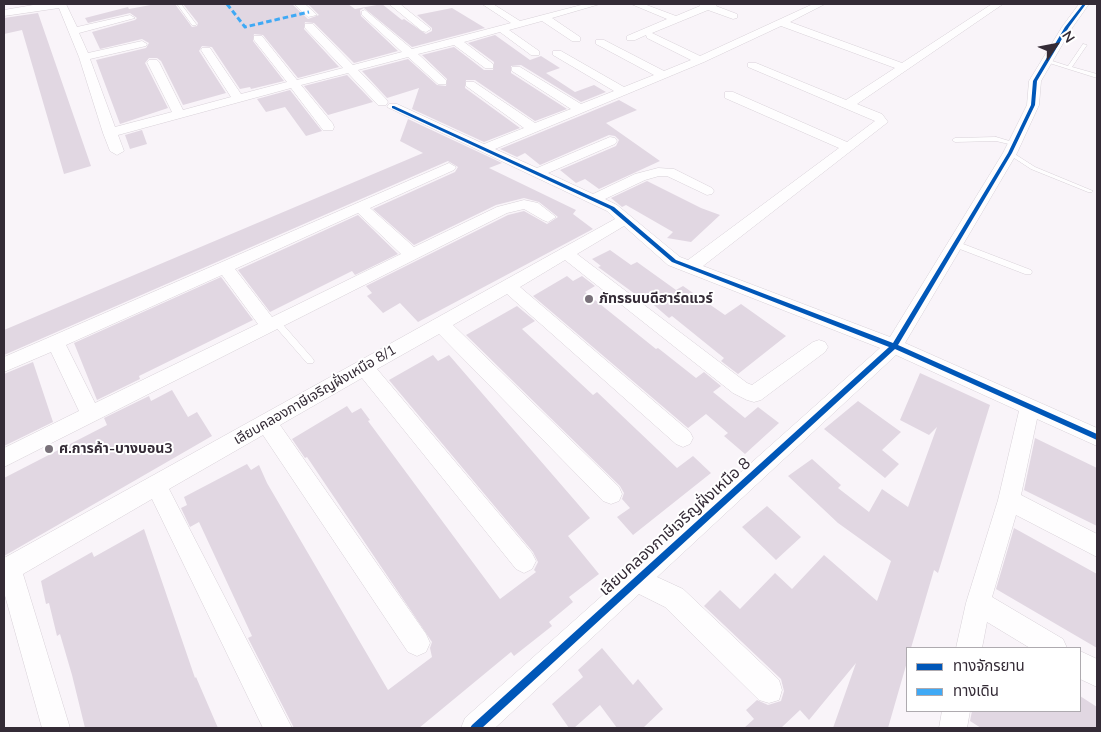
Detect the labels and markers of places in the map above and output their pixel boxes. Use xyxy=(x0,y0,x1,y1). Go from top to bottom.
place label: ภัทรธนบดีฮาร์ดแวร์ xyxy=(599,291,713,307)
marker: ภัทรธนบดีฮาร์ดแวร์ xyxy=(583,293,595,305)
place label: ศ.การค้า-บางบอน3 xyxy=(59,441,173,457)
marker: ศ.การค้า-บางบอน3 xyxy=(43,443,55,455)

